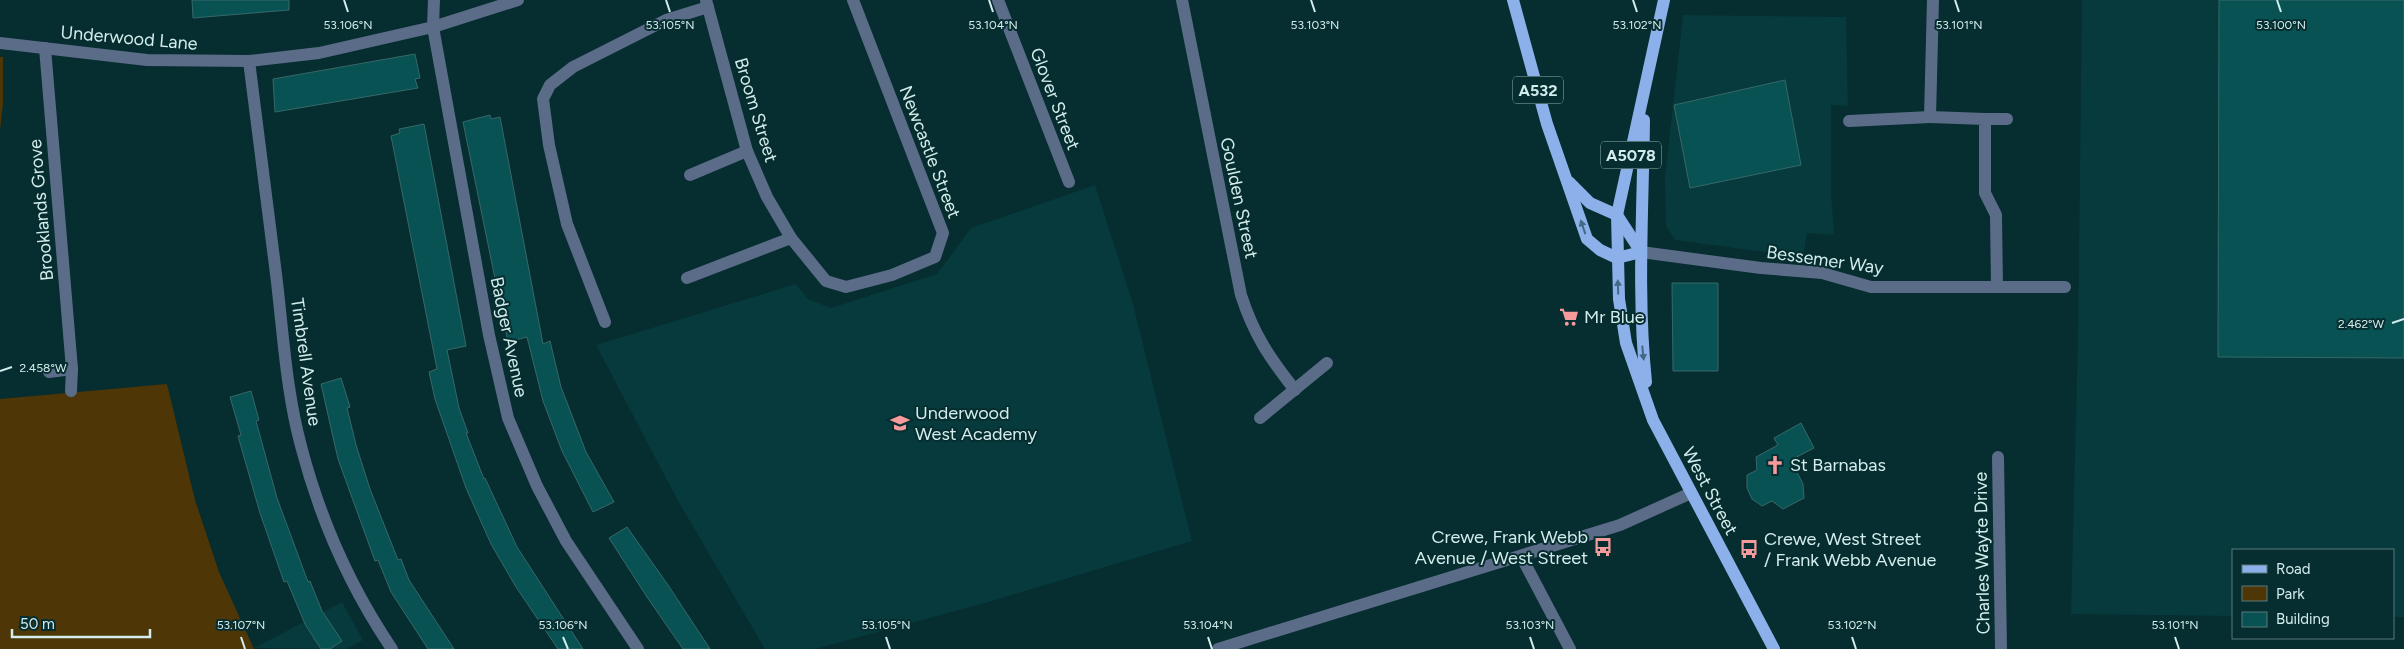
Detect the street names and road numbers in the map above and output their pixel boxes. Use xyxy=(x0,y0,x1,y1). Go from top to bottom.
street label: Underwood Lane xyxy=(60,21,199,55)
street label: Glover Street xyxy=(1025,45,1085,153)
street label: Broom Street xyxy=(730,55,782,165)
road number: A532 xyxy=(1513,76,1563,104)
street label: Newcastle Street xyxy=(895,83,965,222)
street label: Goulden Street xyxy=(1215,135,1263,261)
street label: Brooklands Grove xyxy=(24,138,58,282)
road number: A5078 xyxy=(1601,142,1661,168)
street label: Bessemer Way xyxy=(1765,241,1886,279)
street label: Badger Avenue xyxy=(486,275,533,399)
street label: Timbrell Avenue xyxy=(286,297,326,428)
street label: West Street xyxy=(1678,443,1742,539)
street label: Charles Wayte Drive xyxy=(1970,471,1994,634)

